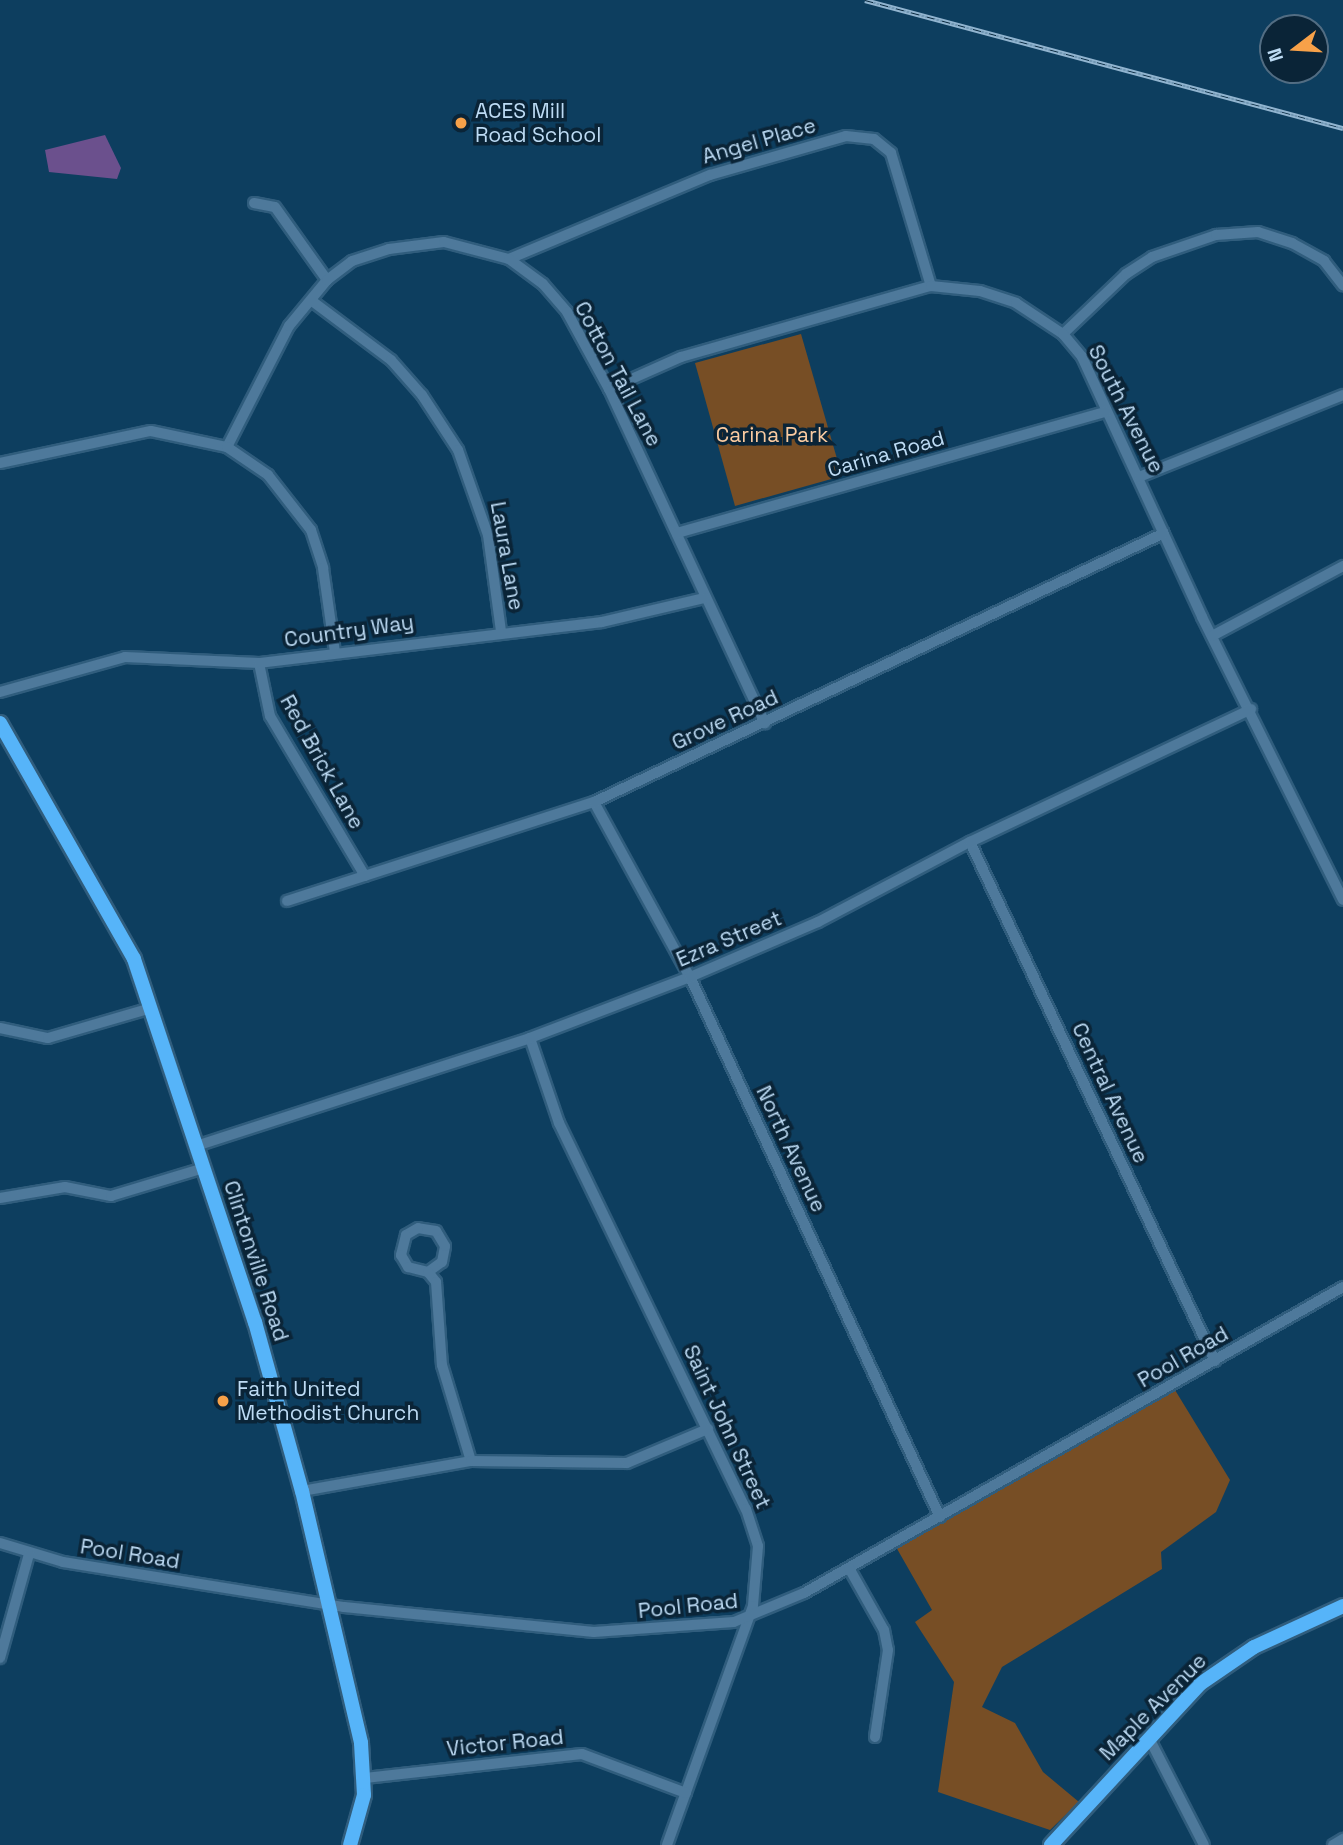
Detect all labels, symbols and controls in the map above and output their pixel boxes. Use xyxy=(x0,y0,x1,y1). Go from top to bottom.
north arrow xyxy=(1259,14,1329,84)
text: N xyxy=(1262,45,1289,64)
place label: ACES Mill Road School xyxy=(475,98,601,148)
street label: Angel Place xyxy=(699,113,819,169)
marker: ACES Mill Road School xyxy=(453,115,469,131)
street label: Cotton Tail Lane xyxy=(569,297,667,451)
street label: South Avenue xyxy=(1083,341,1169,477)
park label: Carina Park xyxy=(716,422,828,448)
street label: Carina Road xyxy=(825,425,947,483)
street label: Laura Lane xyxy=(485,500,529,612)
street label: Country Way xyxy=(283,609,415,653)
street label: Grove Road xyxy=(668,684,782,756)
street label: Red Brick Lane xyxy=(275,690,369,834)
street label: Ezra Street xyxy=(673,906,785,972)
street label: Central Avenue xyxy=(1066,1019,1154,1167)
street label: North Avenue xyxy=(751,1082,831,1216)
street label: Clintonville Road xyxy=(218,1178,294,1344)
street label: Pool Road xyxy=(1133,1321,1233,1393)
street label: Saint John Street xyxy=(678,1341,776,1513)
place label: Faith United Methodist Church xyxy=(237,1376,419,1426)
marker: Faith United Methodist Church xyxy=(215,1393,231,1409)
street label: Pool Road xyxy=(78,1534,182,1574)
street label: Pool Road xyxy=(637,1588,739,1624)
street label: Maple Avenue xyxy=(1094,1648,1212,1766)
street label: Victor Road xyxy=(445,1724,565,1762)

